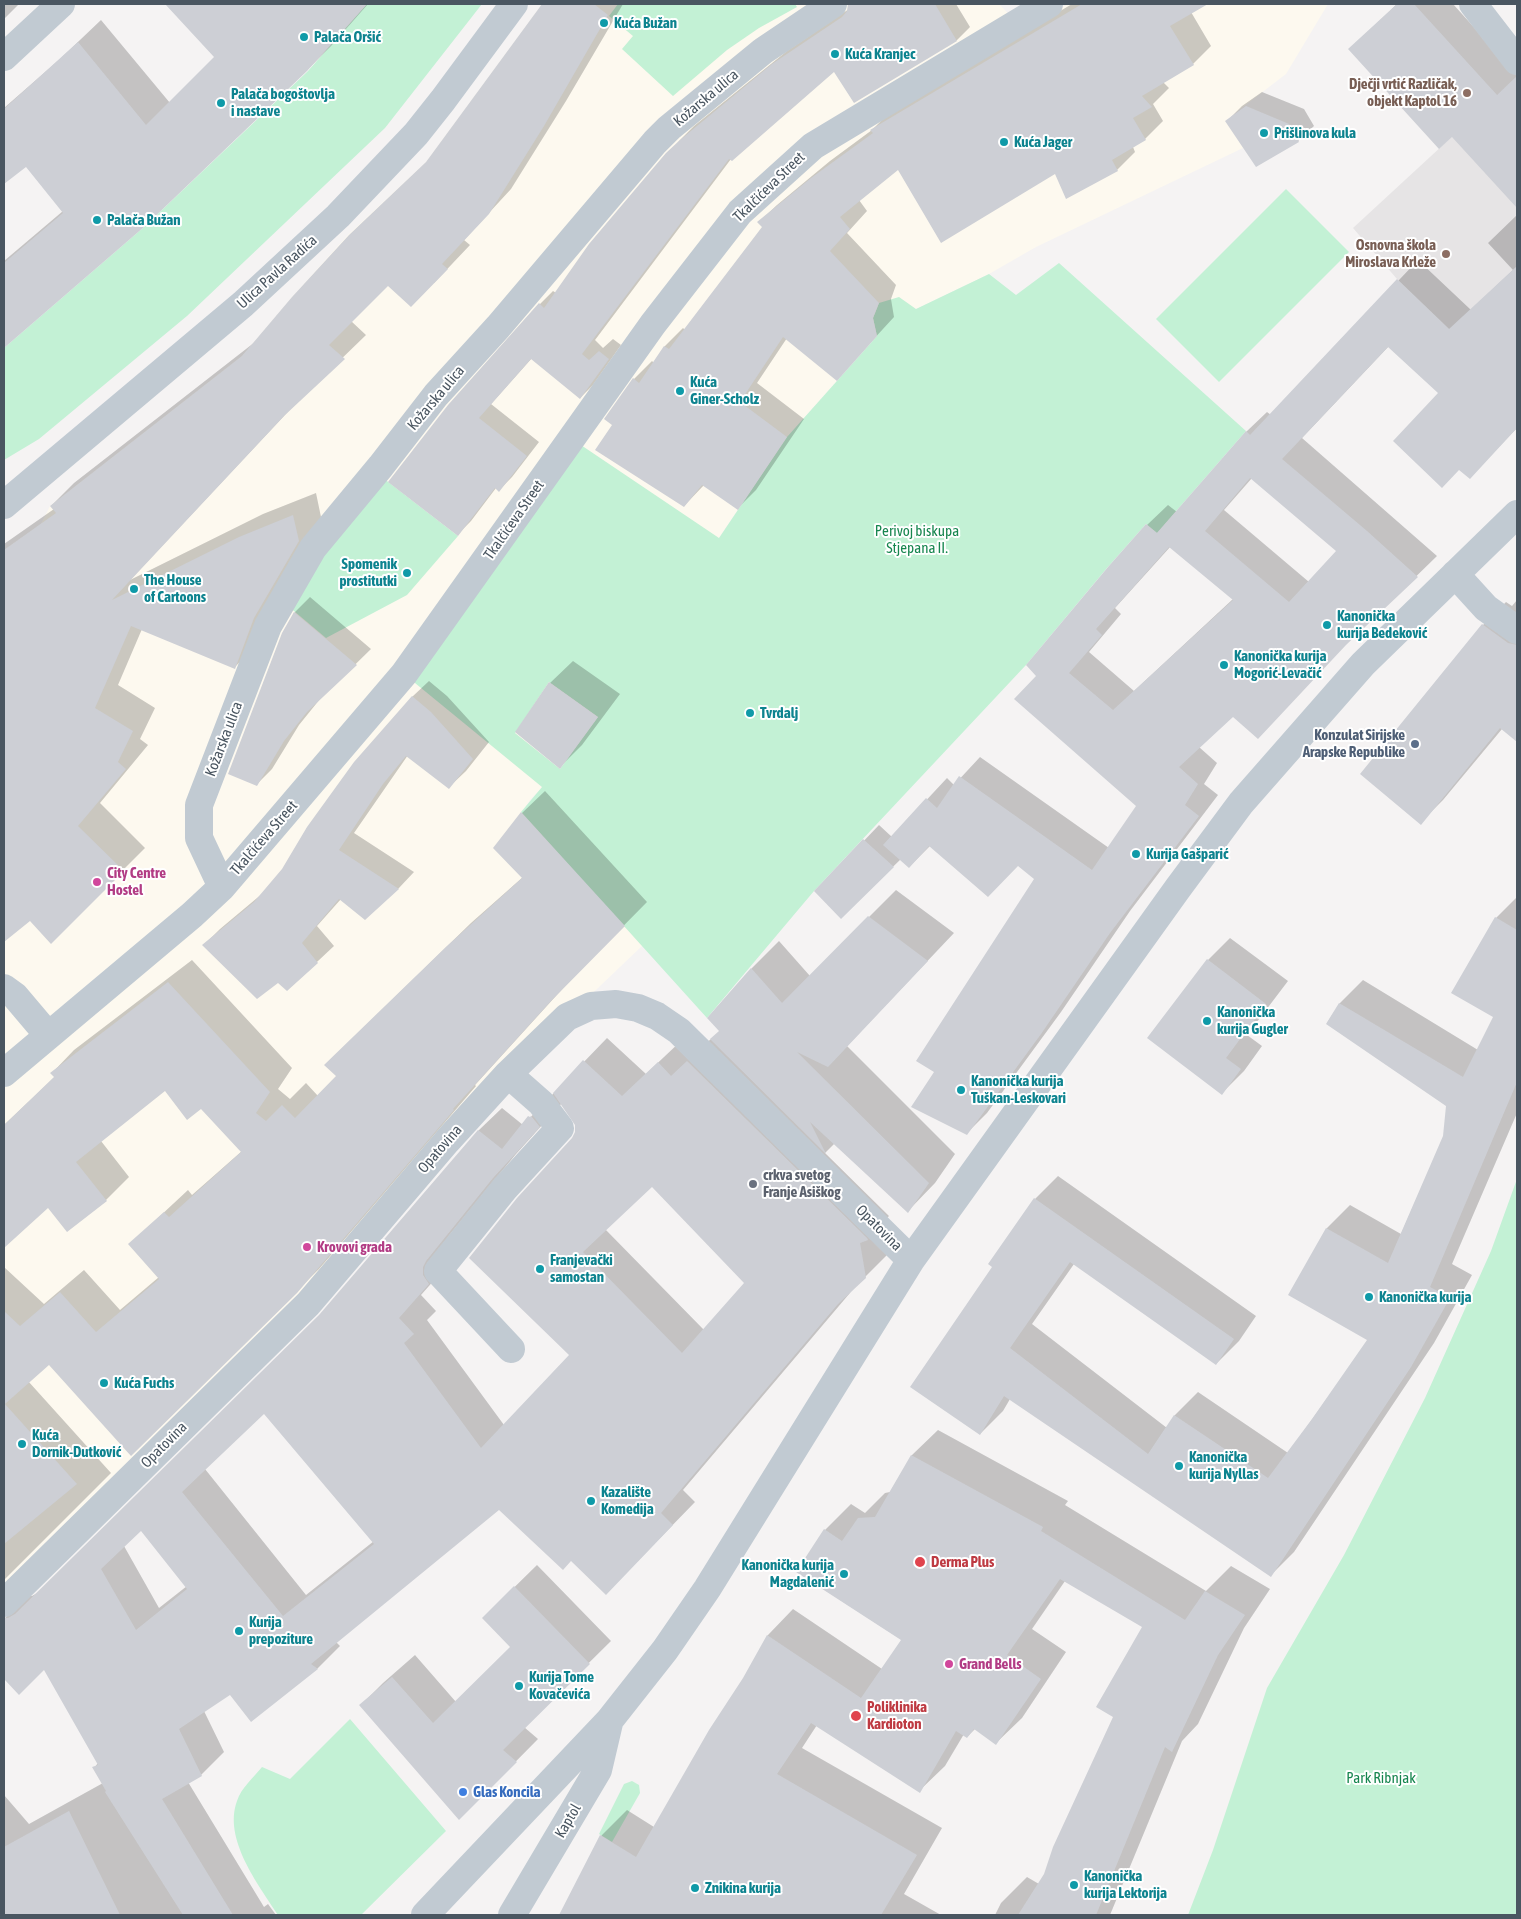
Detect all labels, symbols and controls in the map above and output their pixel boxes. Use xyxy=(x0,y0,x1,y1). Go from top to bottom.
place label: Kuća Bužan xyxy=(614,14,677,32)
marker: Kuća Bužan xyxy=(598,17,610,29)
place label: Palača Oršić xyxy=(314,28,381,46)
marker: Palača Oršić xyxy=(298,31,310,43)
place label: Kuća Kranjec xyxy=(845,45,915,63)
marker: Kuća Kranjec xyxy=(829,48,841,60)
street label: Kožarska ulica xyxy=(670,66,742,130)
place label: Dječji vrtić Različak, objekt Kaptol 16 xyxy=(1349,75,1457,110)
place label: Palača bogoštovlja i nastave xyxy=(231,85,335,120)
marker: Dječji vrtić Različak, objekt Kaptol 16 xyxy=(1461,87,1473,99)
marker: Palača bogoštovlja i nastave xyxy=(215,97,227,109)
place label: Prišlinova kula xyxy=(1274,124,1356,142)
marker: Prišlinova kula xyxy=(1258,127,1270,139)
place label: Kuća Jager xyxy=(1014,133,1072,151)
marker: Kuća Jager xyxy=(998,136,1010,148)
street label: Tkalčićeva Street xyxy=(729,148,809,226)
place label: Palača Bužan xyxy=(107,211,181,229)
marker: Palača Bužan xyxy=(91,214,103,226)
street label: Ulica Pavla Radića xyxy=(233,231,321,313)
place label: Osnovna škola Miroslava Krleže xyxy=(1345,236,1436,271)
marker: Osnovna škola Miroslava Krleže xyxy=(1440,248,1452,260)
street label: Kožarska ulica xyxy=(404,362,468,434)
place label: Kuća Giner-Scholz xyxy=(690,373,759,408)
marker: Kuća Giner-Scholz xyxy=(674,385,686,397)
street label: Tkalčićeva Street xyxy=(480,477,548,563)
park label: Perivoj biskupa Stjepana II. xyxy=(875,522,959,557)
place label: Spomenik prostitutki xyxy=(339,555,397,590)
marker: Spomenik prostitutki xyxy=(401,567,413,579)
place label: The House of Cartoons xyxy=(144,571,206,606)
marker: The House of Cartoons xyxy=(128,583,140,595)
place label: Kanonička kurija Bedeković xyxy=(1337,607,1427,642)
marker: Kanonička kurija Bedeković xyxy=(1321,619,1333,631)
place label: Kanonička kurija Mogorić-Levačić xyxy=(1234,647,1326,682)
marker: Kanonička kurija Mogorić-Levačić xyxy=(1218,659,1230,671)
street label: Kožarska ulica xyxy=(201,699,247,779)
place label: Tvrdalj xyxy=(760,704,798,722)
marker: Tvrdalj xyxy=(744,707,756,719)
place label: Konzulat Sirijske Arapske Republike xyxy=(1303,726,1405,761)
marker: Konzulat Sirijske Arapske Republike xyxy=(1409,738,1421,750)
street label: Tkalčićeva Street xyxy=(227,797,301,879)
place label: Kurija Gašparić xyxy=(1146,845,1229,863)
marker: Kurija Gašparić xyxy=(1130,848,1142,860)
place label: City Centre Hostel xyxy=(107,864,166,899)
marker: City Centre Hostel xyxy=(91,876,103,888)
place label: Kanonička kurija Gugler xyxy=(1217,1003,1288,1038)
marker: Kanonička kurija Gugler xyxy=(1201,1015,1213,1027)
place label: Kanonička kurija Tuškan-Leskovari xyxy=(971,1072,1066,1107)
marker: Kanonička kurija Tuškan-Leskovari xyxy=(955,1084,967,1096)
street label: Opatovina xyxy=(414,1121,466,1177)
place label: crkva svetog Franje Asiškog xyxy=(763,1166,841,1201)
marker: crkva svetog Franje Asiškog xyxy=(747,1178,759,1190)
street label: Opatovina xyxy=(852,1201,906,1255)
place label: Krovovi grada xyxy=(317,1238,392,1256)
marker: Krovovi grada xyxy=(301,1241,313,1253)
place label: Franjevački samostan xyxy=(550,1251,613,1286)
marker: Franjevački samostan xyxy=(534,1263,546,1275)
place label: Kanonička kurija xyxy=(1379,1288,1471,1306)
marker: Kanonička kurija xyxy=(1363,1291,1375,1303)
place label: Kuća Fuchs xyxy=(114,1374,174,1392)
marker: Kuća Fuchs xyxy=(98,1377,110,1389)
street label: Opatovina xyxy=(137,1418,191,1472)
place label: Kuća Dornik-Dutković xyxy=(32,1426,121,1461)
marker: Kuća Dornik-Dutković xyxy=(16,1438,28,1450)
place label: Kanonička kurija Nyllas xyxy=(1189,1448,1258,1483)
marker: Kanonička kurija Nyllas xyxy=(1173,1460,1185,1472)
place label: Kazalište Komedija xyxy=(601,1483,654,1518)
marker: Kazalište Komedija xyxy=(585,1495,597,1507)
place label: Derma Plus xyxy=(931,1553,994,1571)
marker: Derma Plus xyxy=(913,1555,927,1569)
place label: Kanonička kurija Magdalenić xyxy=(742,1556,834,1591)
marker: Kanonička kurija Magdalenić xyxy=(838,1568,850,1580)
place label: Kurija prepoziture xyxy=(249,1613,313,1648)
marker: Kurija prepoziture xyxy=(233,1625,245,1637)
place label: Grand Bells xyxy=(959,1655,1022,1673)
marker: Grand Bells xyxy=(943,1658,955,1670)
place label: Kurija Tome Kovačevića xyxy=(529,1668,594,1703)
marker: Kurija Tome Kovačevića xyxy=(513,1680,525,1692)
place label: Poliklinika Kardioton xyxy=(867,1698,927,1733)
marker: Poliklinika Kardioton xyxy=(849,1709,863,1723)
park label: Park Ribnjak xyxy=(1346,1769,1416,1787)
place label: Glas Koncila xyxy=(473,1783,541,1801)
marker: Glas Koncila xyxy=(457,1786,469,1798)
street label: Kaptol xyxy=(551,1801,585,1841)
place label: Kanonička kurija Lektorija xyxy=(1084,1867,1167,1902)
place label: Znikina kurija xyxy=(705,1879,781,1897)
marker: Kanonička kurija Lektorija xyxy=(1068,1879,1080,1891)
marker: Znikina kurija xyxy=(689,1882,701,1894)

